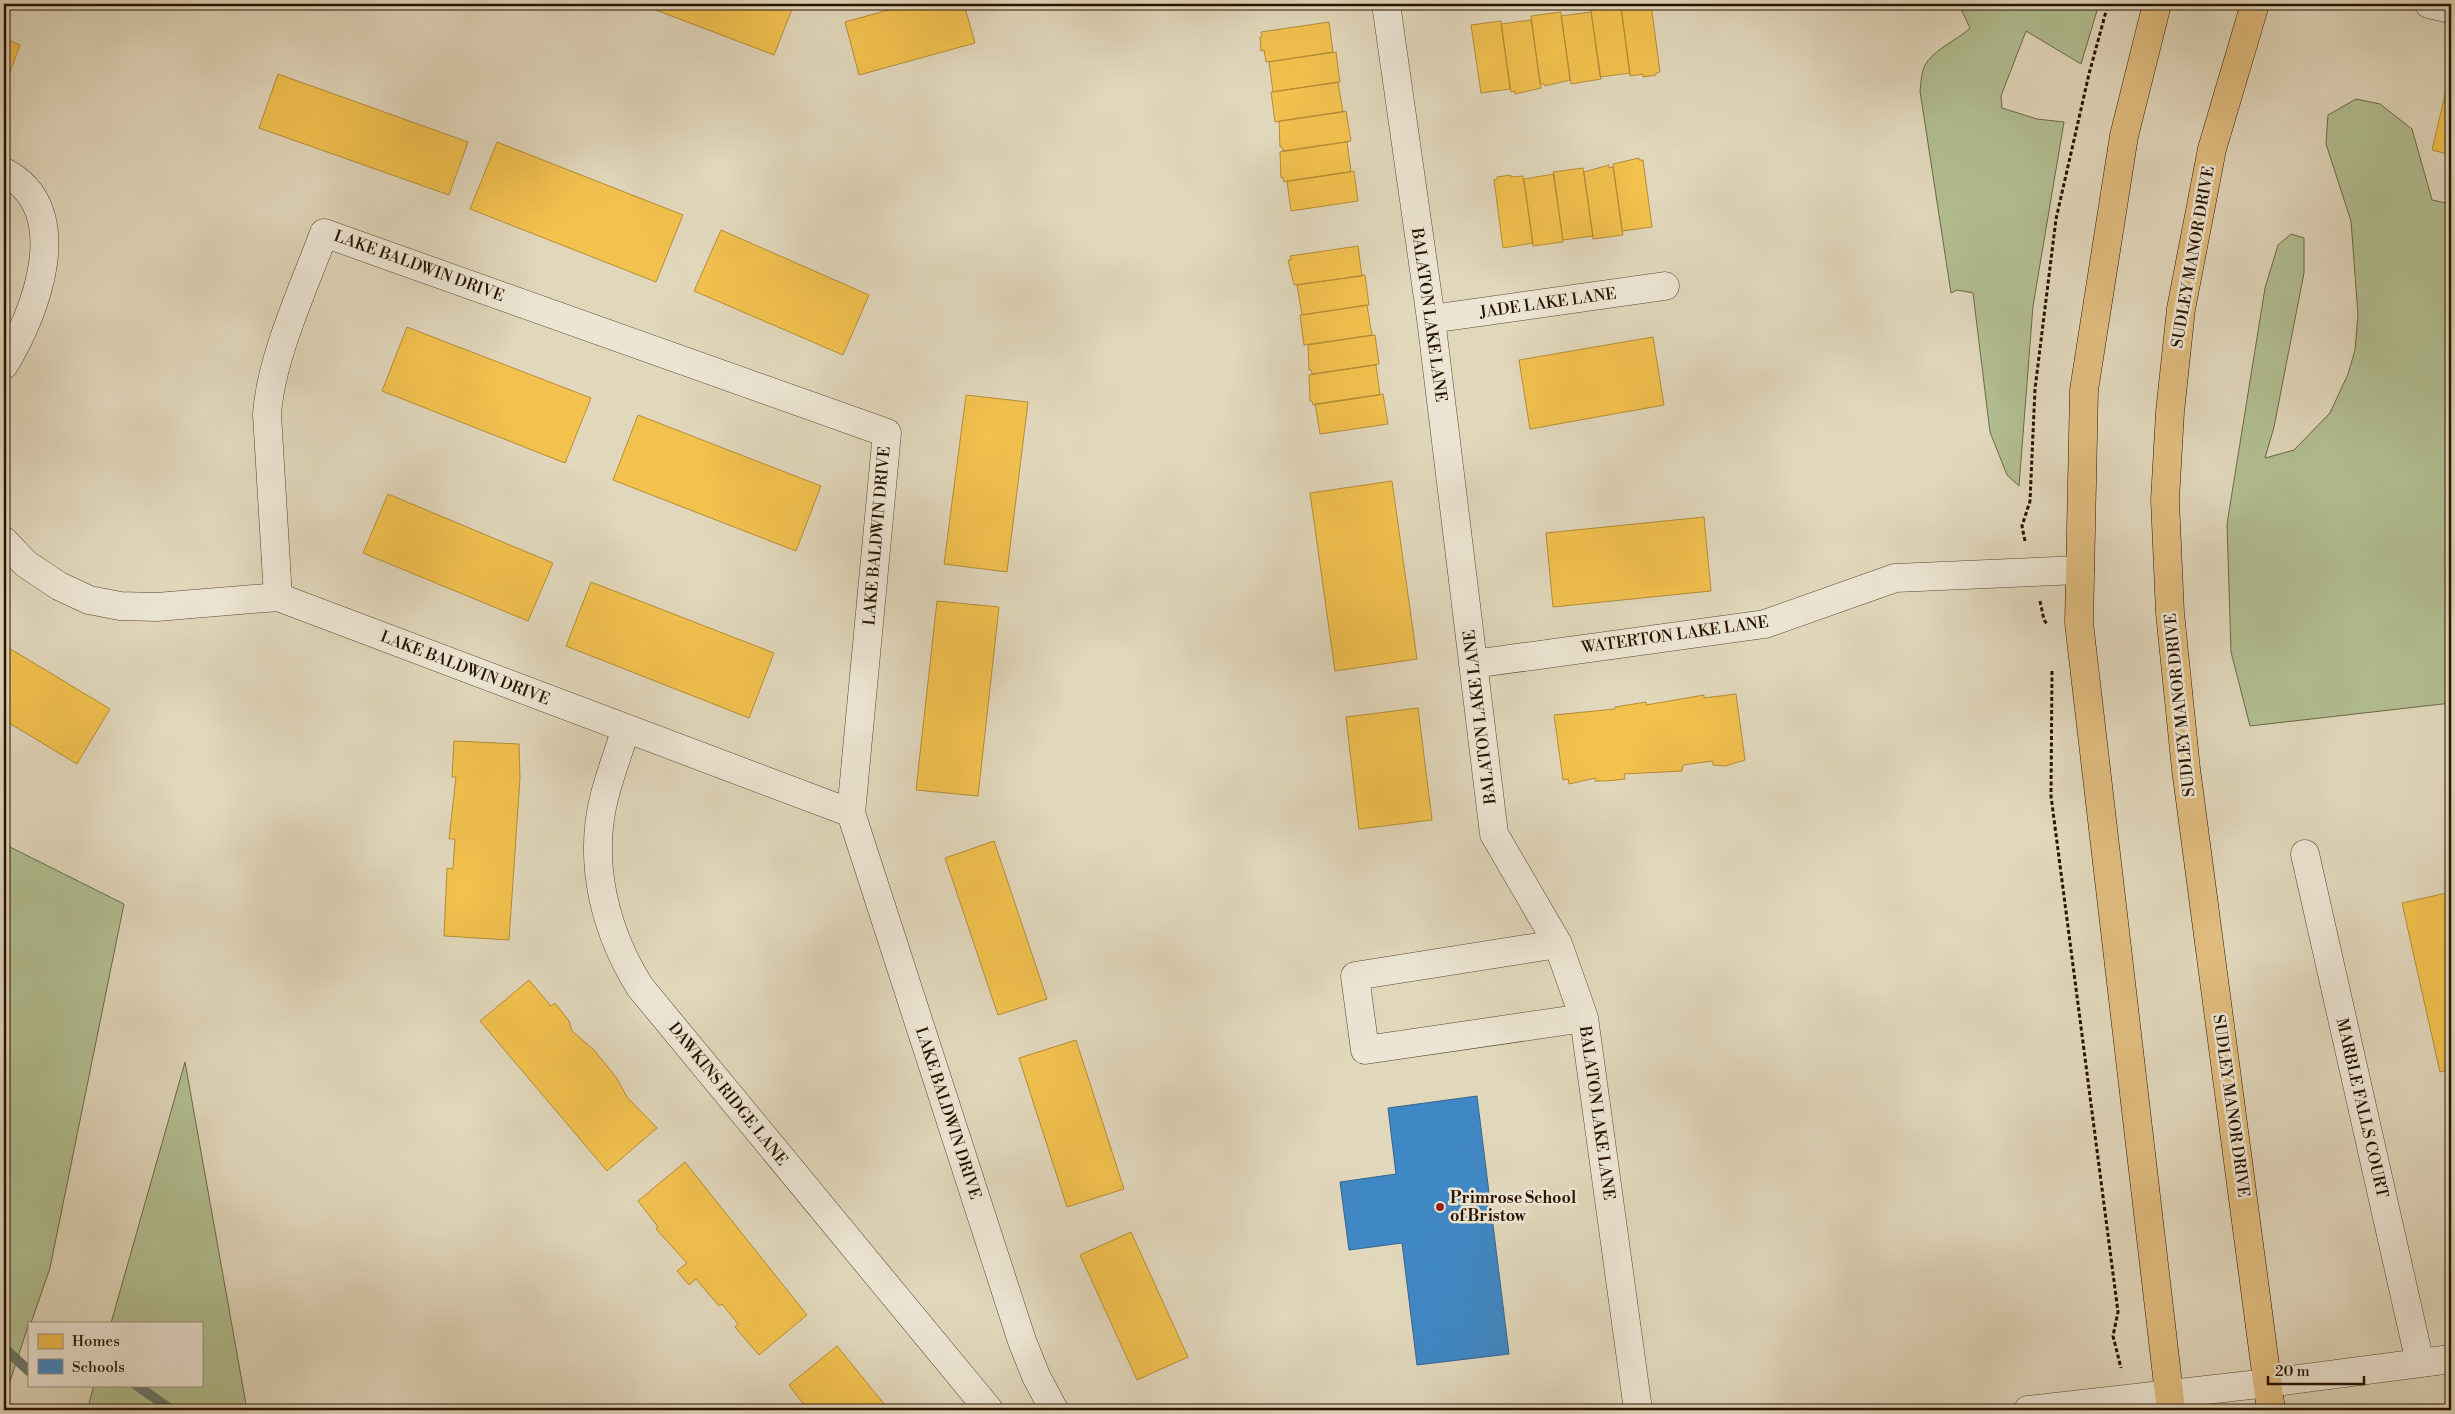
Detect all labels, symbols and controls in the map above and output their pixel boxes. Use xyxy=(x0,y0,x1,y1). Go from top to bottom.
street label: SUDLEY MANOR DRIVE xyxy=(2167,164,2219,350)
street label: LAKE BALDWIN DRIVE xyxy=(331,226,507,306)
street label: BALATON LAKE LANE xyxy=(1407,226,1451,403)
street label: JADE LAKE LANE xyxy=(1477,284,1618,323)
street label: LAKE BALDWIN DRIVE xyxy=(859,445,895,627)
street label: WATERTON LAKE LANE xyxy=(1579,612,1770,658)
street label: SUDLEY MANOR DRIVE xyxy=(2160,612,2200,798)
street label: LAKE BALDWIN DRIVE xyxy=(377,626,553,710)
street label: BALATON LAKE LANE xyxy=(1459,629,1501,806)
street label: SUDLEY MANOR DRIVE xyxy=(2208,1013,2254,1199)
street label: MARBLE FALLS COURT xyxy=(2332,1016,2392,1200)
street label: DAWKINS RIDGE LANE xyxy=(664,1018,792,1170)
street label: LAKE BALDWIN DRIVE xyxy=(911,1024,985,1202)
street label: BALATON LAKE LANE xyxy=(1575,1024,1619,1201)
place label: Primrose School of Bristow xyxy=(1450,1188,1577,1226)
marker: Primrose School of Bristow xyxy=(1434,1201,1446,1213)
legend xyxy=(28,1322,202,1386)
text: Homes xyxy=(72,1332,120,1351)
scale bar xyxy=(2268,1354,2364,1386)
text: Schools xyxy=(72,1358,125,1377)
text: 20 m xyxy=(2275,1362,2310,1381)

